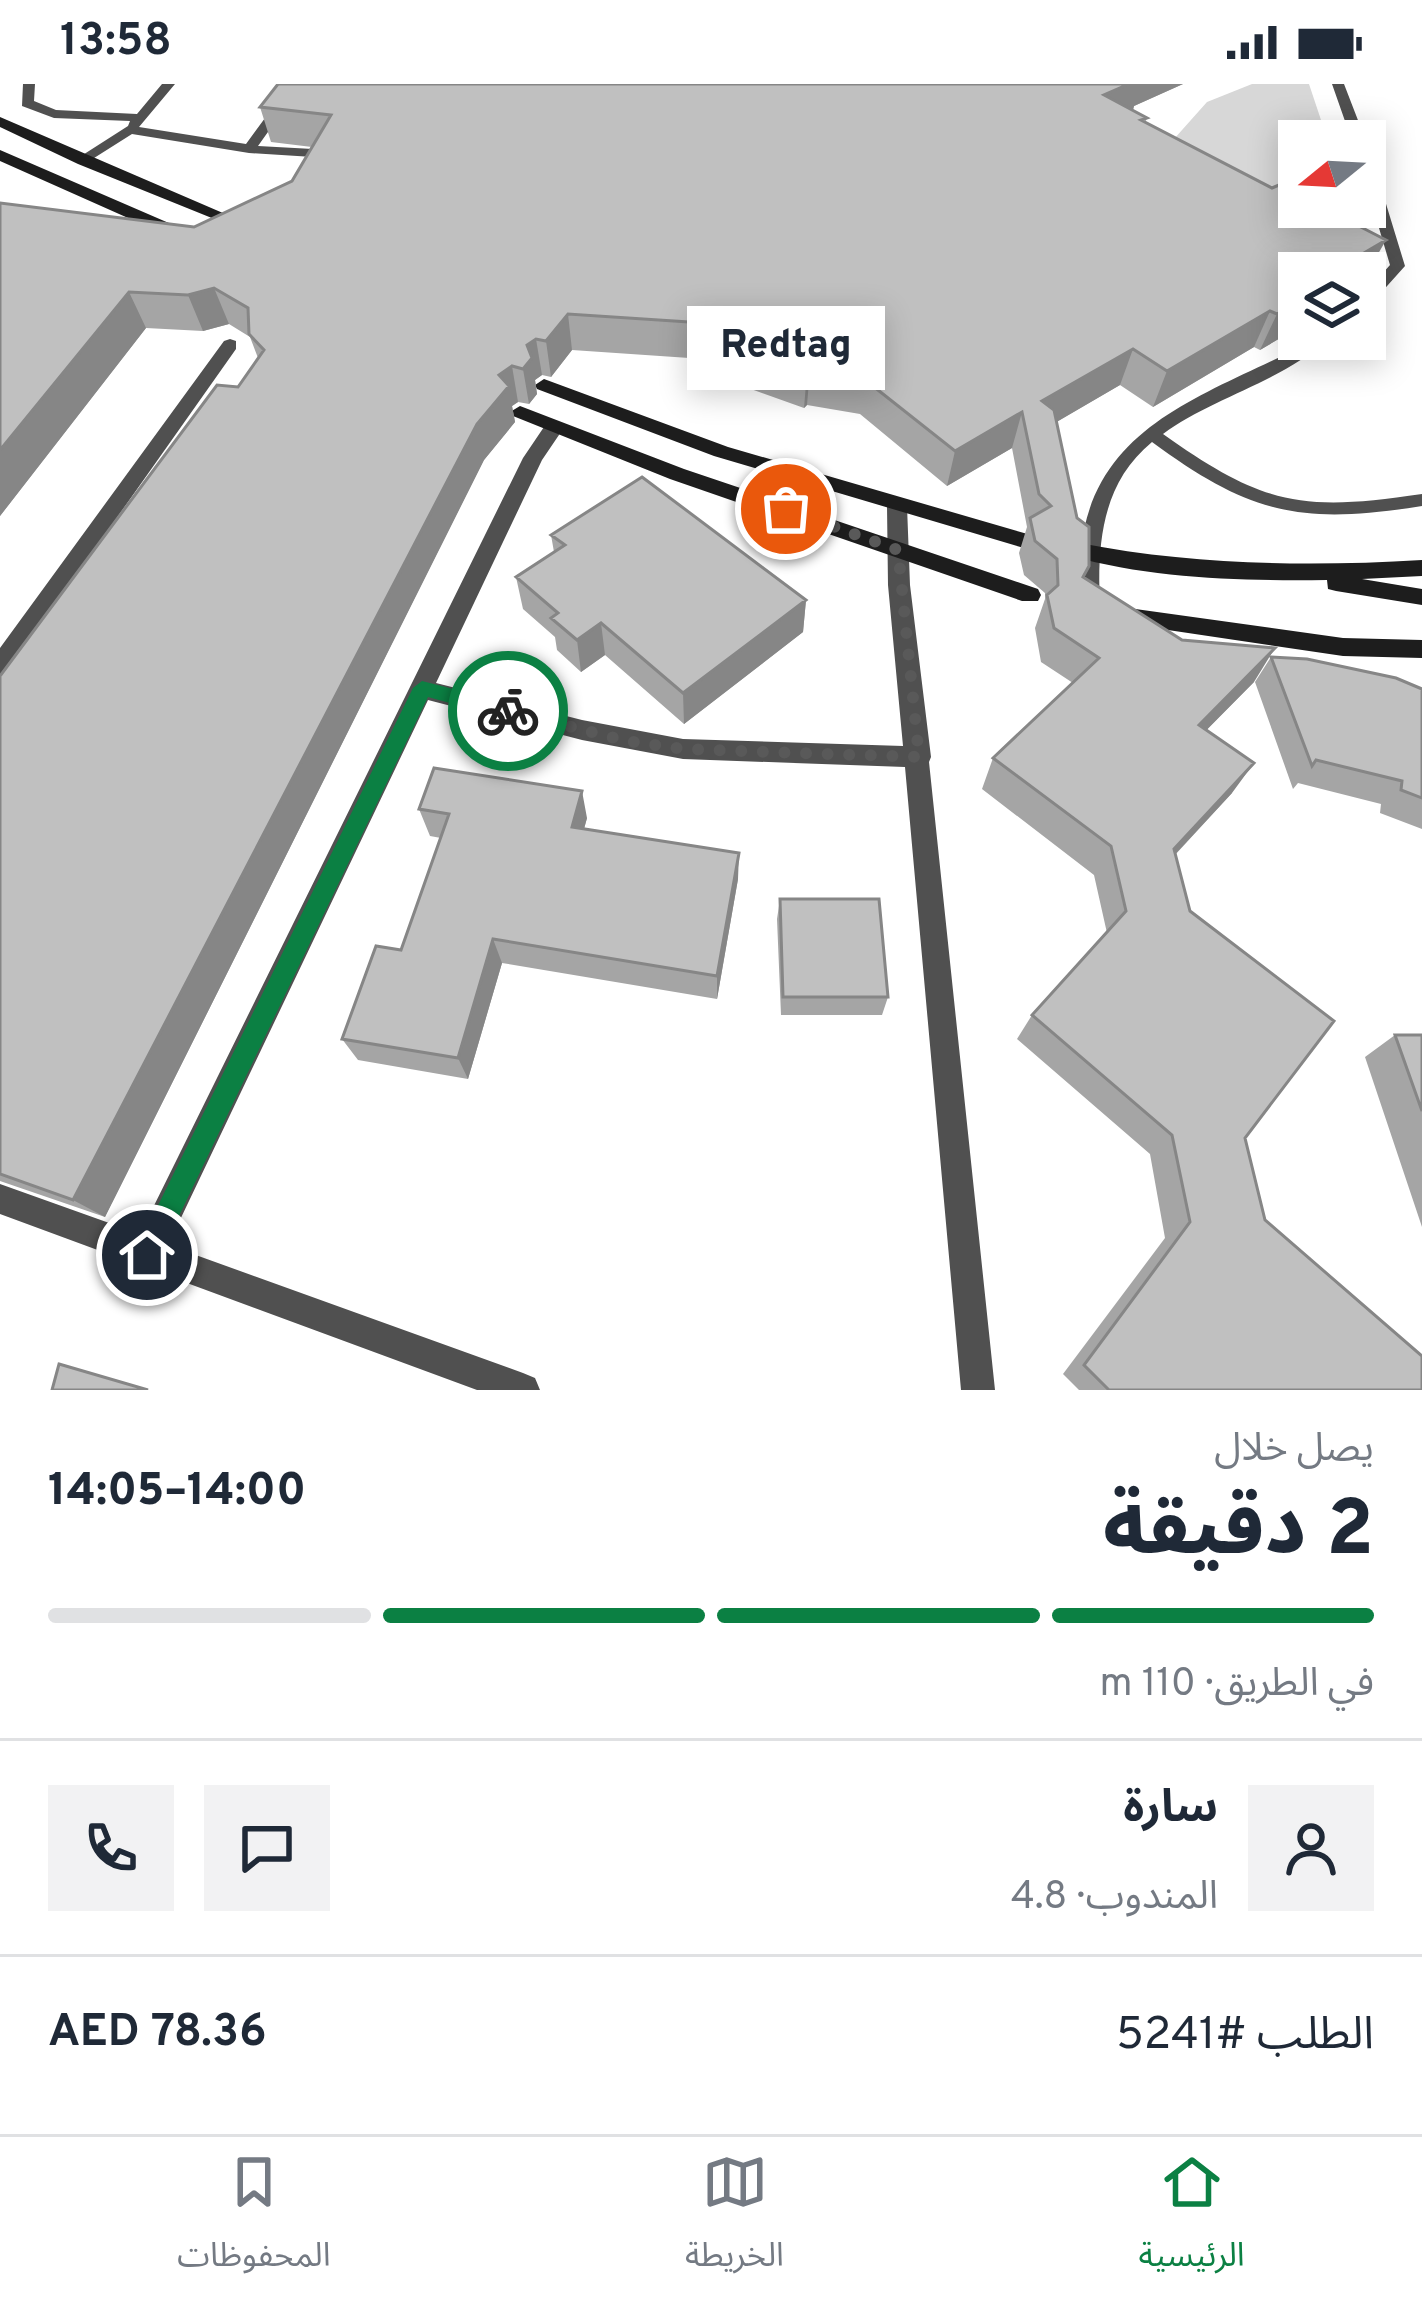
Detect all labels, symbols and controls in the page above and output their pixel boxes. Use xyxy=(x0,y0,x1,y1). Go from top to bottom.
text: 13:58 xyxy=(60,14,172,71)
north arrow xyxy=(1278,120,1386,228)
map controls xyxy=(1278,120,1386,360)
button: layers xyxy=(1278,252,1386,360)
callout: Redtag xyxy=(687,305,885,389)
text: Redtag xyxy=(720,323,852,372)
pin xyxy=(735,458,837,560)
icon: bag xyxy=(753,476,819,542)
courier xyxy=(448,651,568,771)
icon: bike xyxy=(475,678,541,744)
pin xyxy=(96,1204,198,1306)
icon: home xyxy=(114,1222,180,1288)
text: يصل خلال xyxy=(1214,1426,1374,1475)
text: 14:00–14:05 xyxy=(48,1464,306,1521)
text: 2 دقيقة xyxy=(1103,1484,1374,1583)
text: في الطريق · 110 m xyxy=(1099,1661,1374,1710)
text: سارة xyxy=(1123,1781,1218,1838)
button: phone xyxy=(48,1785,174,1911)
button: chat xyxy=(204,1785,330,1911)
button: person xyxy=(1248,1785,1374,1911)
text: المندوب · 4.8 xyxy=(1011,1874,1218,1923)
text: AED 78.36 xyxy=(48,2005,267,2062)
text: الطلب #5241 xyxy=(1116,2008,1374,2065)
tab: المحفوظات xyxy=(177,2149,331,2290)
tab: الخريطة xyxy=(685,2149,784,2290)
tab: الرئيسية xyxy=(1139,2149,1245,2290)

